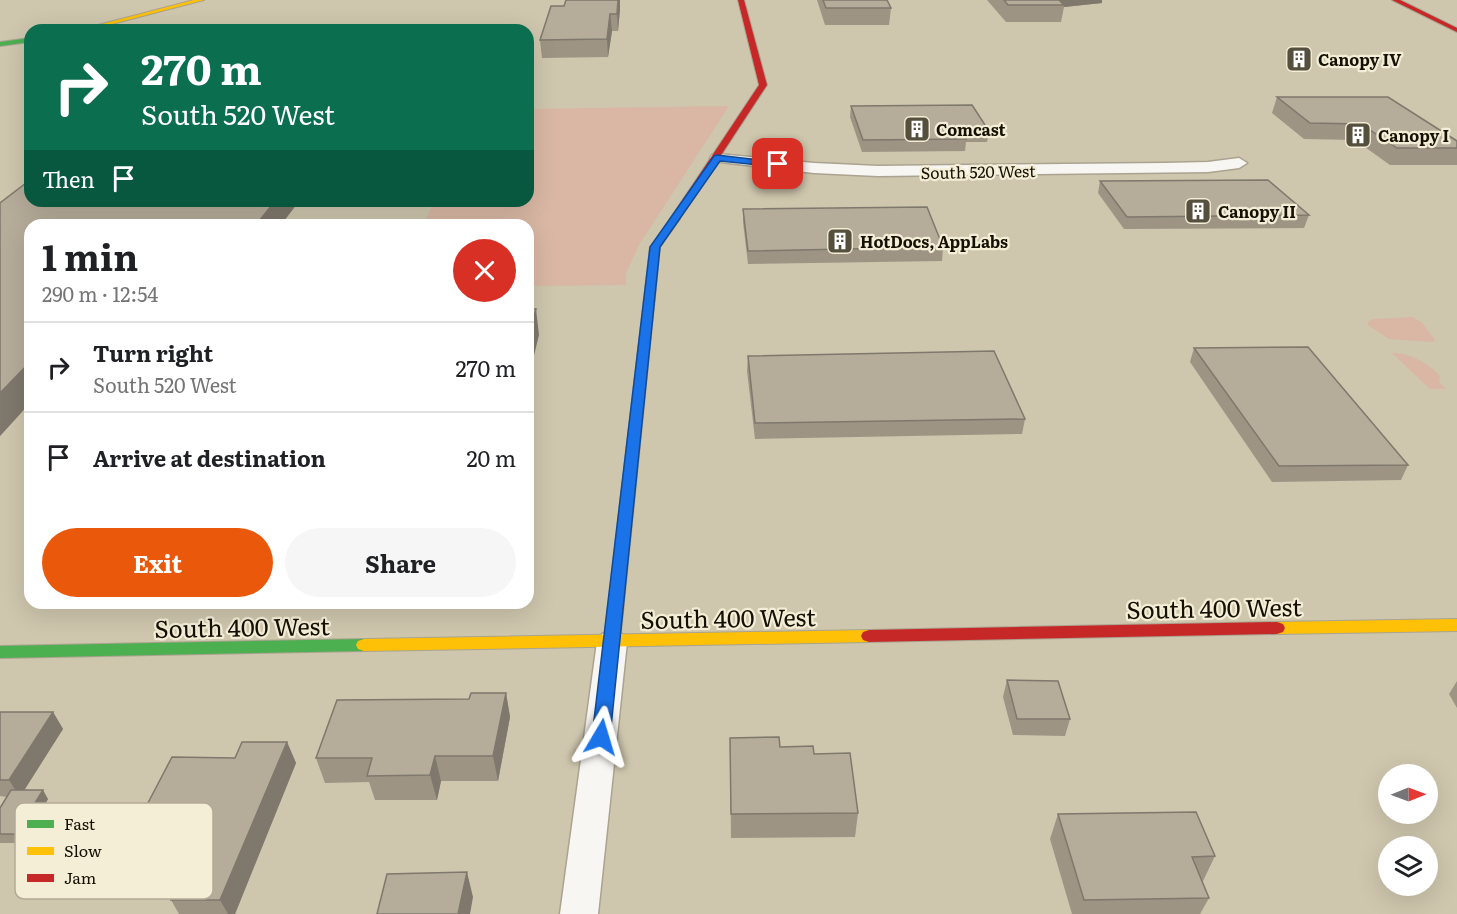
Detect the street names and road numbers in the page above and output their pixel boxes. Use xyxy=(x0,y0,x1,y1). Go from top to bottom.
street label: South 520 West xyxy=(920,158,1036,184)
street label: South 400 West xyxy=(1126,588,1302,626)
street label: South 400 West xyxy=(640,598,816,636)
street label: South 400 West xyxy=(154,607,330,645)

